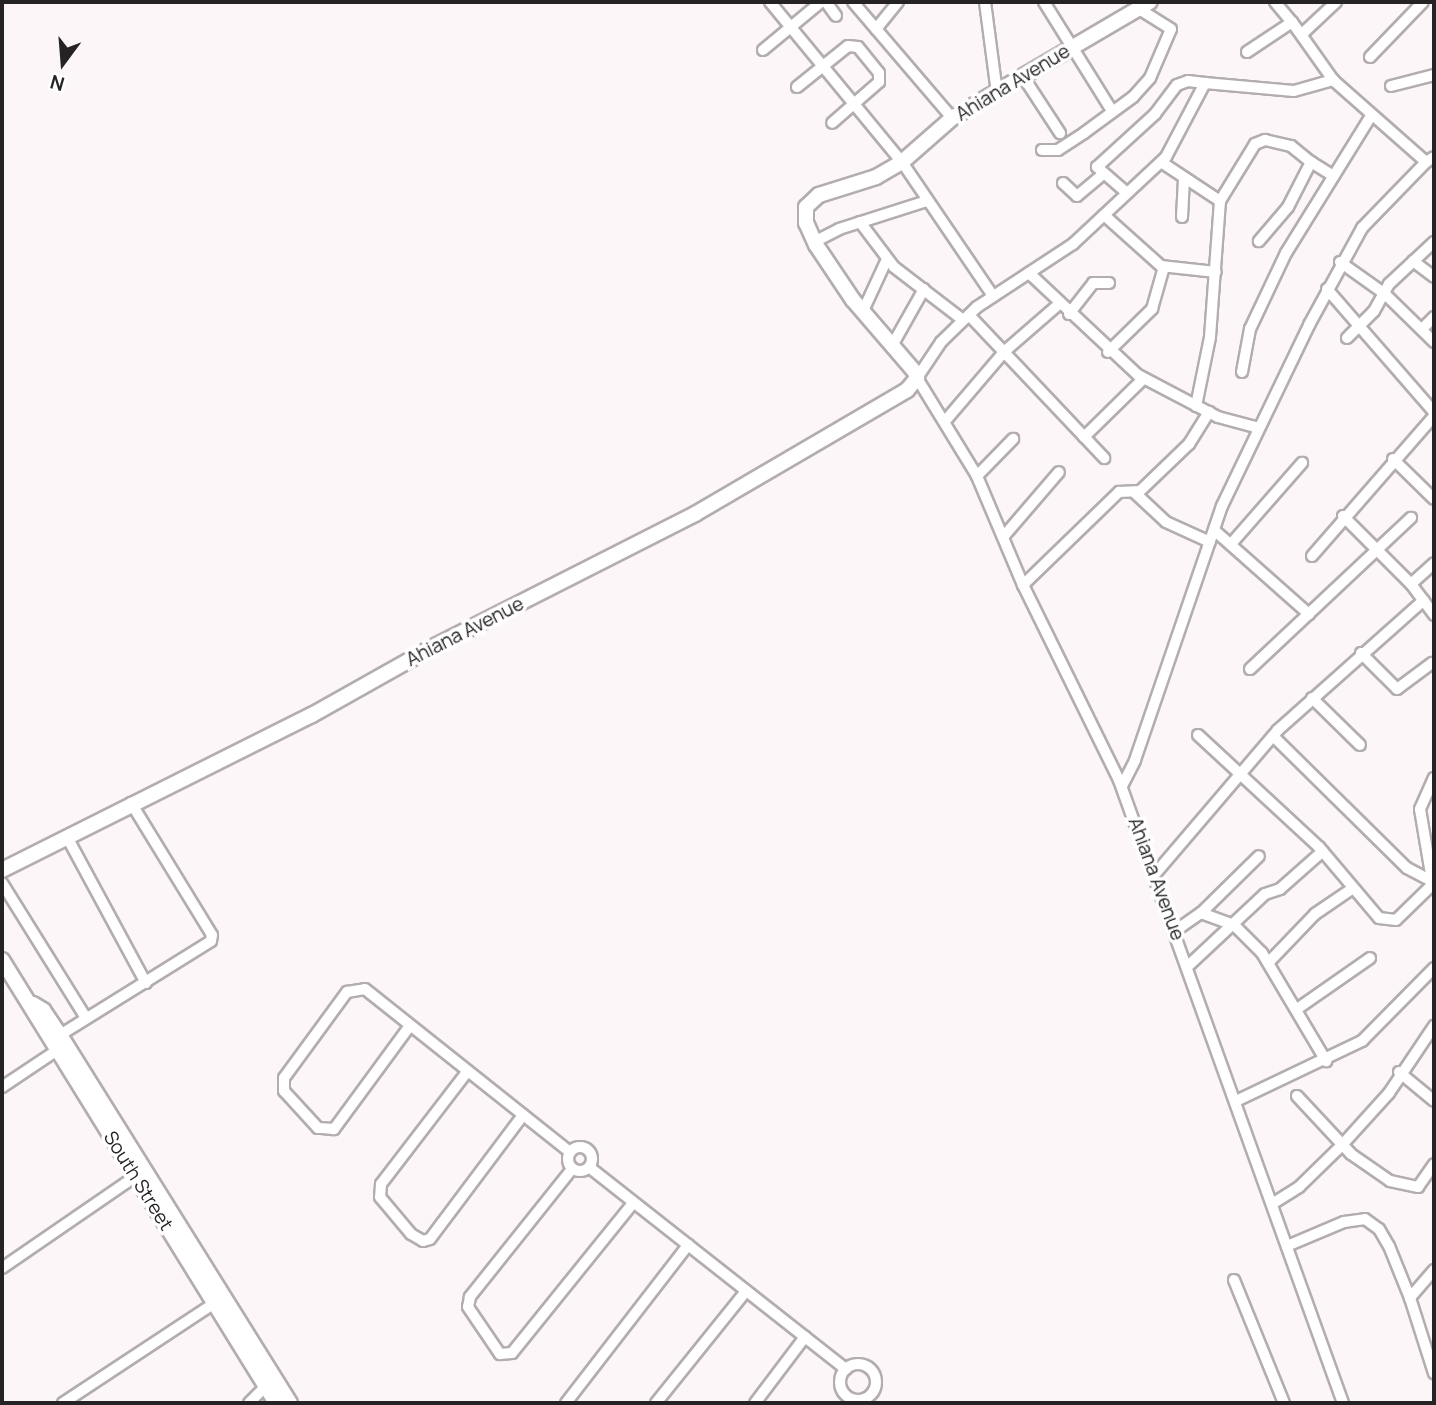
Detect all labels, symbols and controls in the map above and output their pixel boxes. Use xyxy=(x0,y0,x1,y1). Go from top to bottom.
north arrow xyxy=(28,28,98,98)
street label: Ahiana Avenue xyxy=(952,40,1074,126)
text: N xyxy=(47,69,67,98)
street label: Ahiana Avenue xyxy=(402,593,528,671)
street label: Ahiana Avenue xyxy=(1123,814,1189,944)
street label: South Street xyxy=(98,1127,178,1235)

